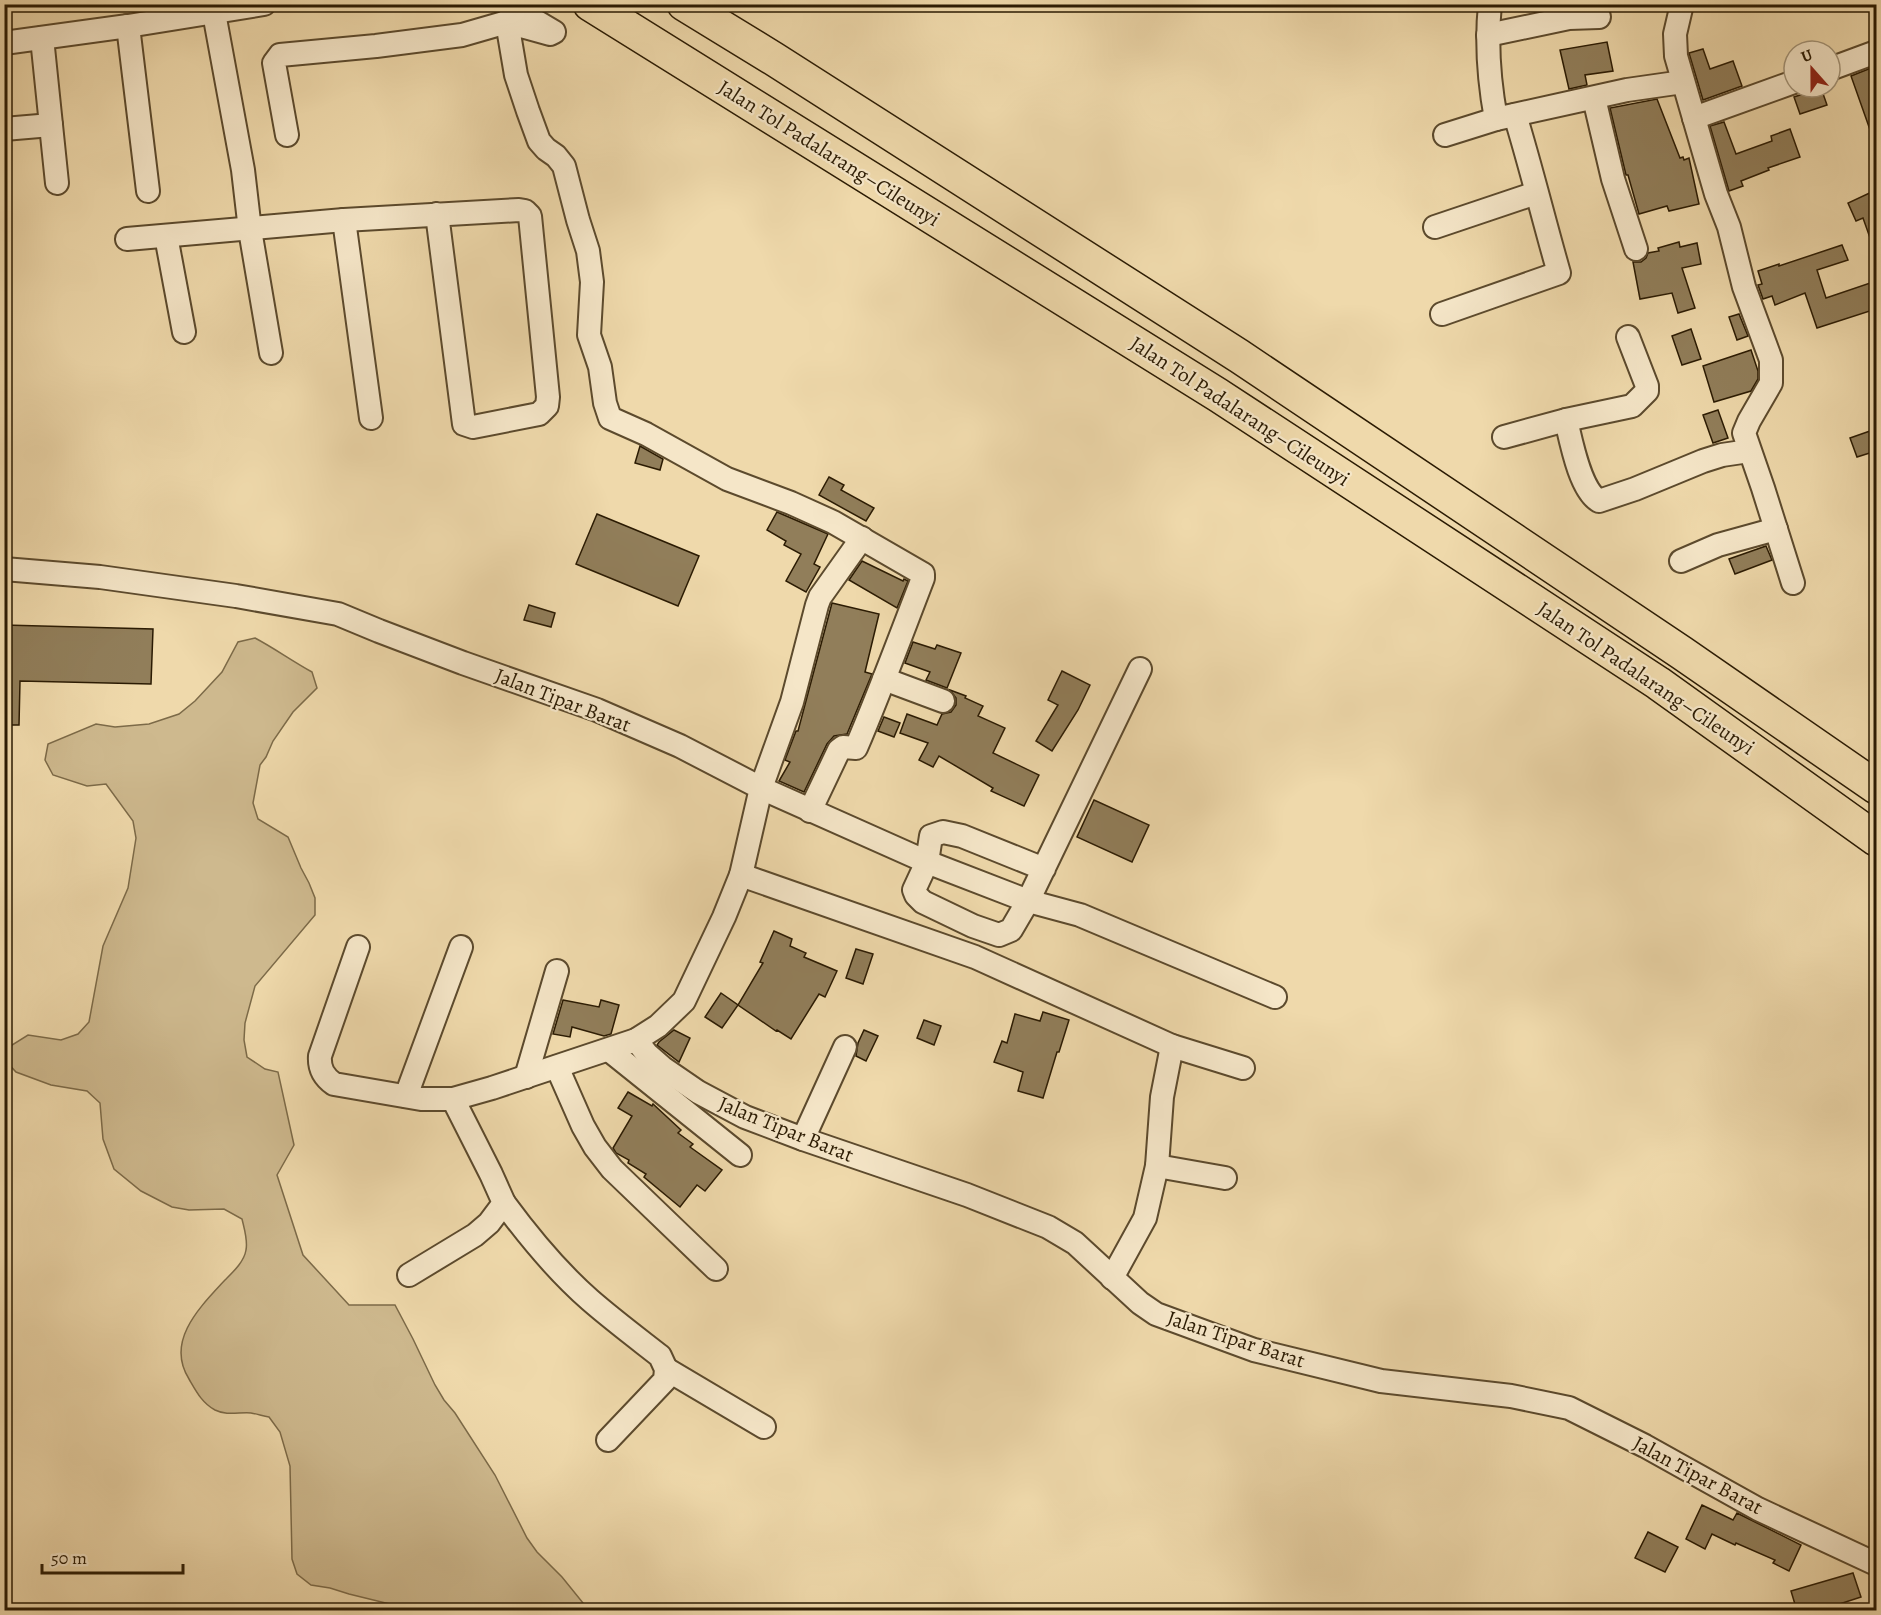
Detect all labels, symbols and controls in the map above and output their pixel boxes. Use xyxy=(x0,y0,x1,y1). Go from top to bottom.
north arrow xyxy=(1782,39,1842,99)
text: U xyxy=(1798,44,1816,68)
street label: Jalan Tol Padalarang–Cileunyi xyxy=(713,73,945,233)
street label: Jalan Tol Padalarang–Cileunyi xyxy=(1125,329,1355,493)
street label: Jalan Tol Padalarang–Cileunyi xyxy=(1532,595,1760,761)
street label: Jalan Tipar Barat xyxy=(491,661,635,739)
street label: Jalan Tipar Barat xyxy=(714,1089,858,1169)
street label: Jalan Tipar Barat xyxy=(1164,1304,1309,1374)
street label: Jalan Tipar Barat xyxy=(1628,1429,1768,1521)
scale bar xyxy=(42,1537,183,1575)
text: 50 m xyxy=(51,1546,87,1570)

